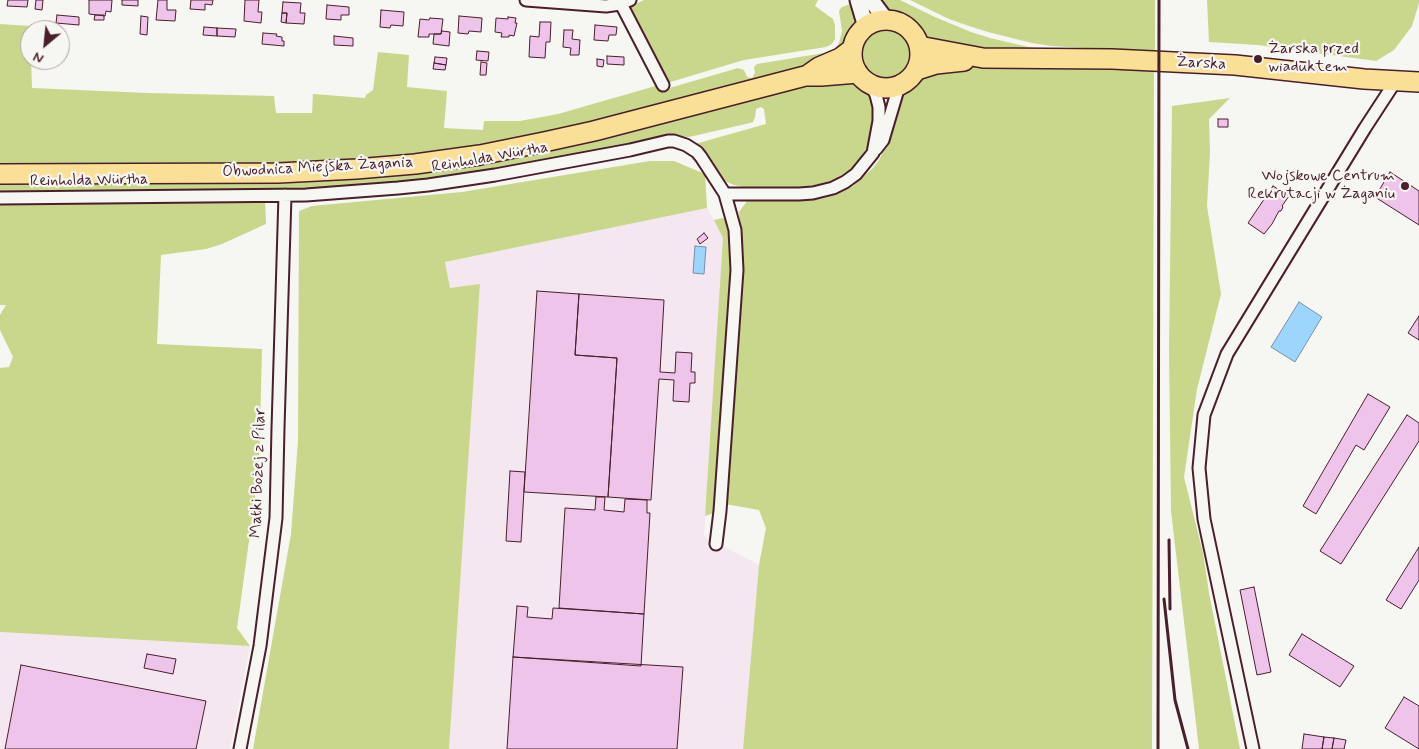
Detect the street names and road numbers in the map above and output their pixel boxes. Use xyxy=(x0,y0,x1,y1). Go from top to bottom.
street label: Żarska xyxy=(1175,53,1227,75)
street label: Reinholda Würtha xyxy=(430,138,550,178)
street label: Obwodnica Miejska Żagania xyxy=(222,153,414,183)
street label: Reinholda Würtha xyxy=(30,170,148,192)
street label: Matki Bożej z Pilar xyxy=(247,408,271,538)

